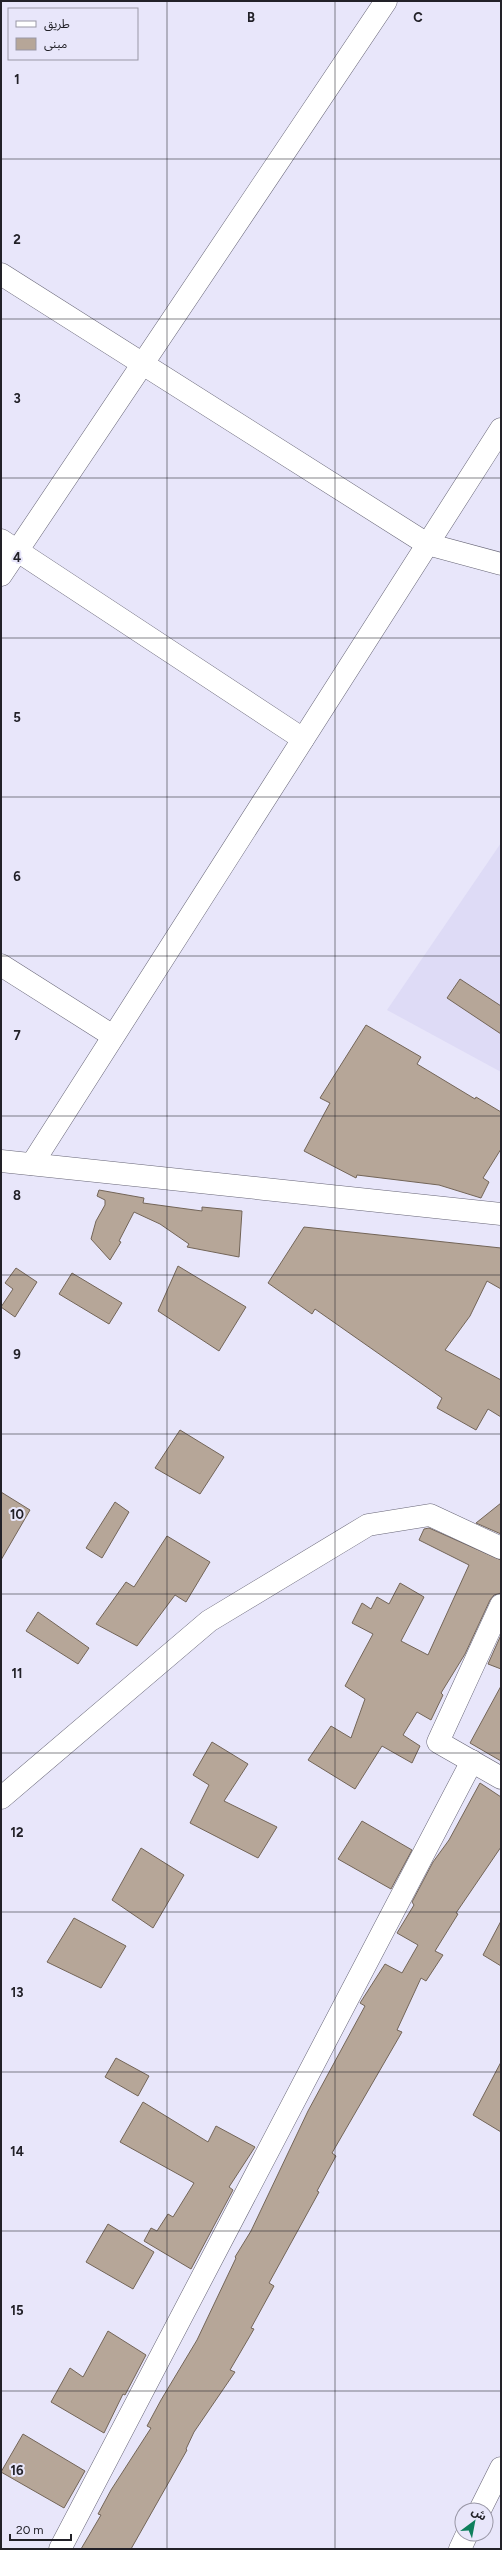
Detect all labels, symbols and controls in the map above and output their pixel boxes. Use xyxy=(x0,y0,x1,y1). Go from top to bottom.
legend xyxy=(8,8,138,60)
text: B xyxy=(247,10,255,25)
text: C xyxy=(413,10,423,25)
text: طريق xyxy=(44,17,70,32)
text: مبنى xyxy=(44,37,67,51)
text: 1 xyxy=(14,72,20,87)
text: 2 xyxy=(13,232,21,247)
text: 3 xyxy=(13,391,21,406)
text: 4 xyxy=(13,550,21,565)
text: 5 xyxy=(13,710,21,725)
text: 6 xyxy=(13,869,21,884)
text: 7 xyxy=(13,1028,21,1043)
text: 8 xyxy=(13,1188,21,1203)
text: 9 xyxy=(13,1347,21,1362)
text: 10 xyxy=(10,1507,24,1522)
text: 11 xyxy=(12,1666,22,1681)
text: 12 xyxy=(10,1825,24,1840)
text: 13 xyxy=(11,1985,23,2000)
text: 14 xyxy=(10,2144,24,2159)
text: 15 xyxy=(10,2303,24,2318)
text: 16 xyxy=(10,2463,24,2478)
north arrow xyxy=(454,2502,494,2542)
text: ش xyxy=(469,2504,489,2523)
scale bar xyxy=(10,2516,71,2542)
text: 20 m xyxy=(16,2523,44,2537)

